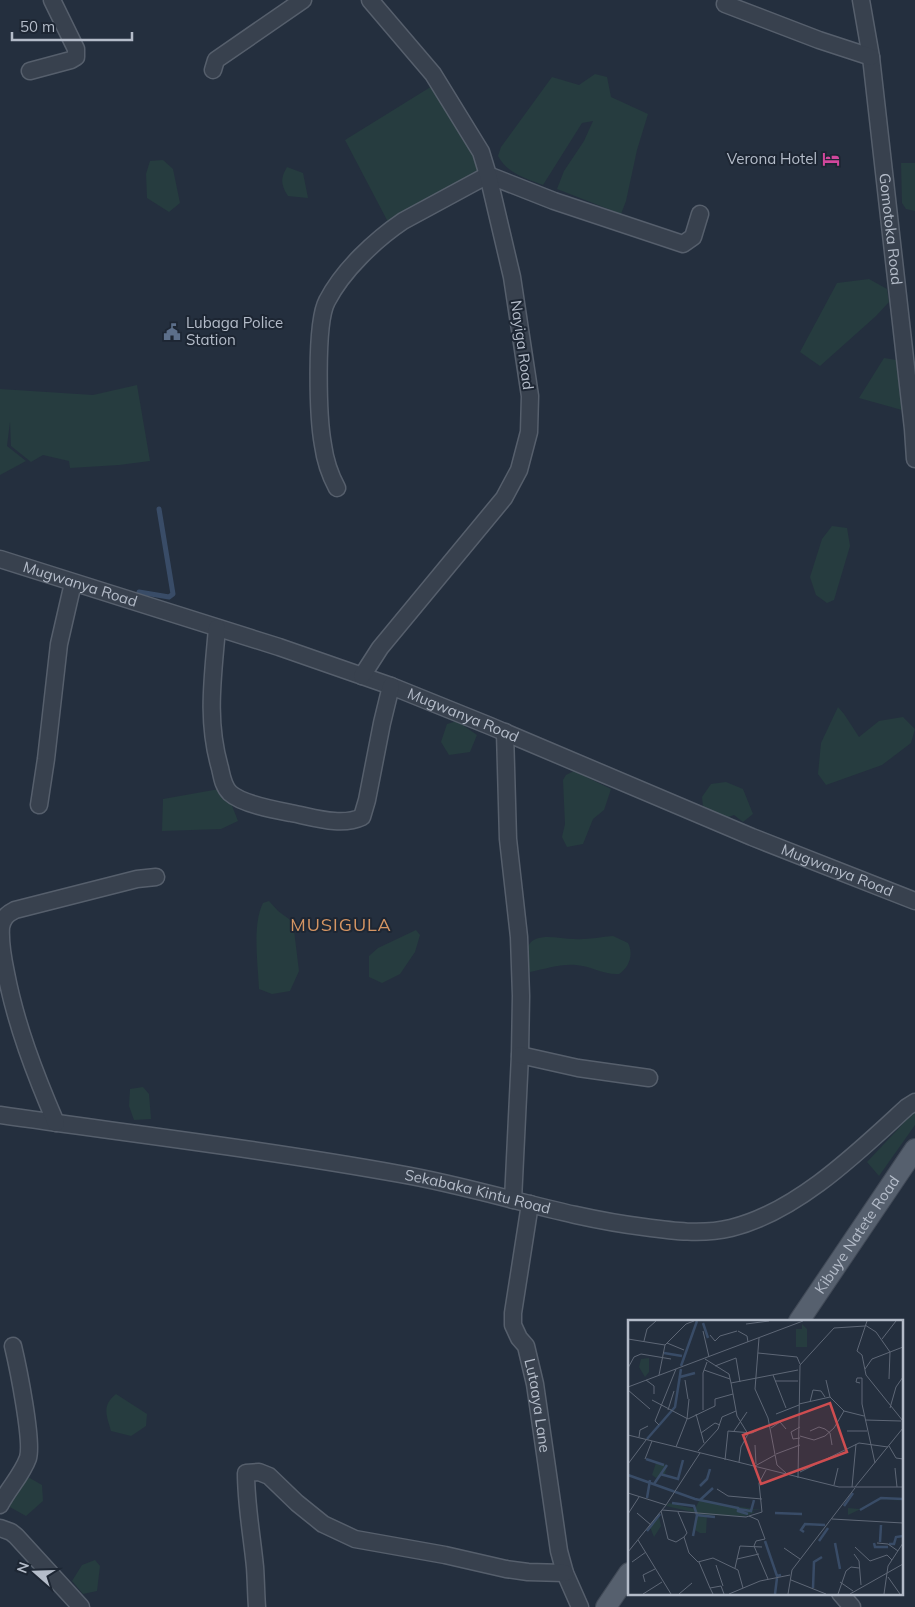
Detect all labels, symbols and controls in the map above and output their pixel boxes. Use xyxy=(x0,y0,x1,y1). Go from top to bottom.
scale bar xyxy=(12,10,132,42)
text: 50 m xyxy=(20,17,55,36)
place label: Verona Hotel xyxy=(727,149,817,168)
hotel icon: Verona Hotel xyxy=(821,149,841,169)
street label: Gomotoka Road xyxy=(875,172,907,286)
street label: Nayiga Road xyxy=(507,299,538,391)
place label: Lubaga Police Station xyxy=(186,313,283,349)
public building icon: Lubaga Police Station xyxy=(162,322,182,342)
street label: Mugwanya Road xyxy=(21,557,140,611)
street label: Mugwanya Road xyxy=(405,684,522,746)
street label: Mugwanya Road xyxy=(779,839,896,901)
district label: MUSIGULA xyxy=(290,913,392,936)
street label: Sekabaka Kintu Road xyxy=(403,1165,553,1218)
street label: Kibuye Natete Road xyxy=(810,1172,903,1297)
inset map xyxy=(628,1320,902,1594)
street label: Lutaaya Lane xyxy=(520,1357,555,1454)
north arrow xyxy=(10,1547,60,1597)
text: N xyxy=(13,1560,33,1576)

